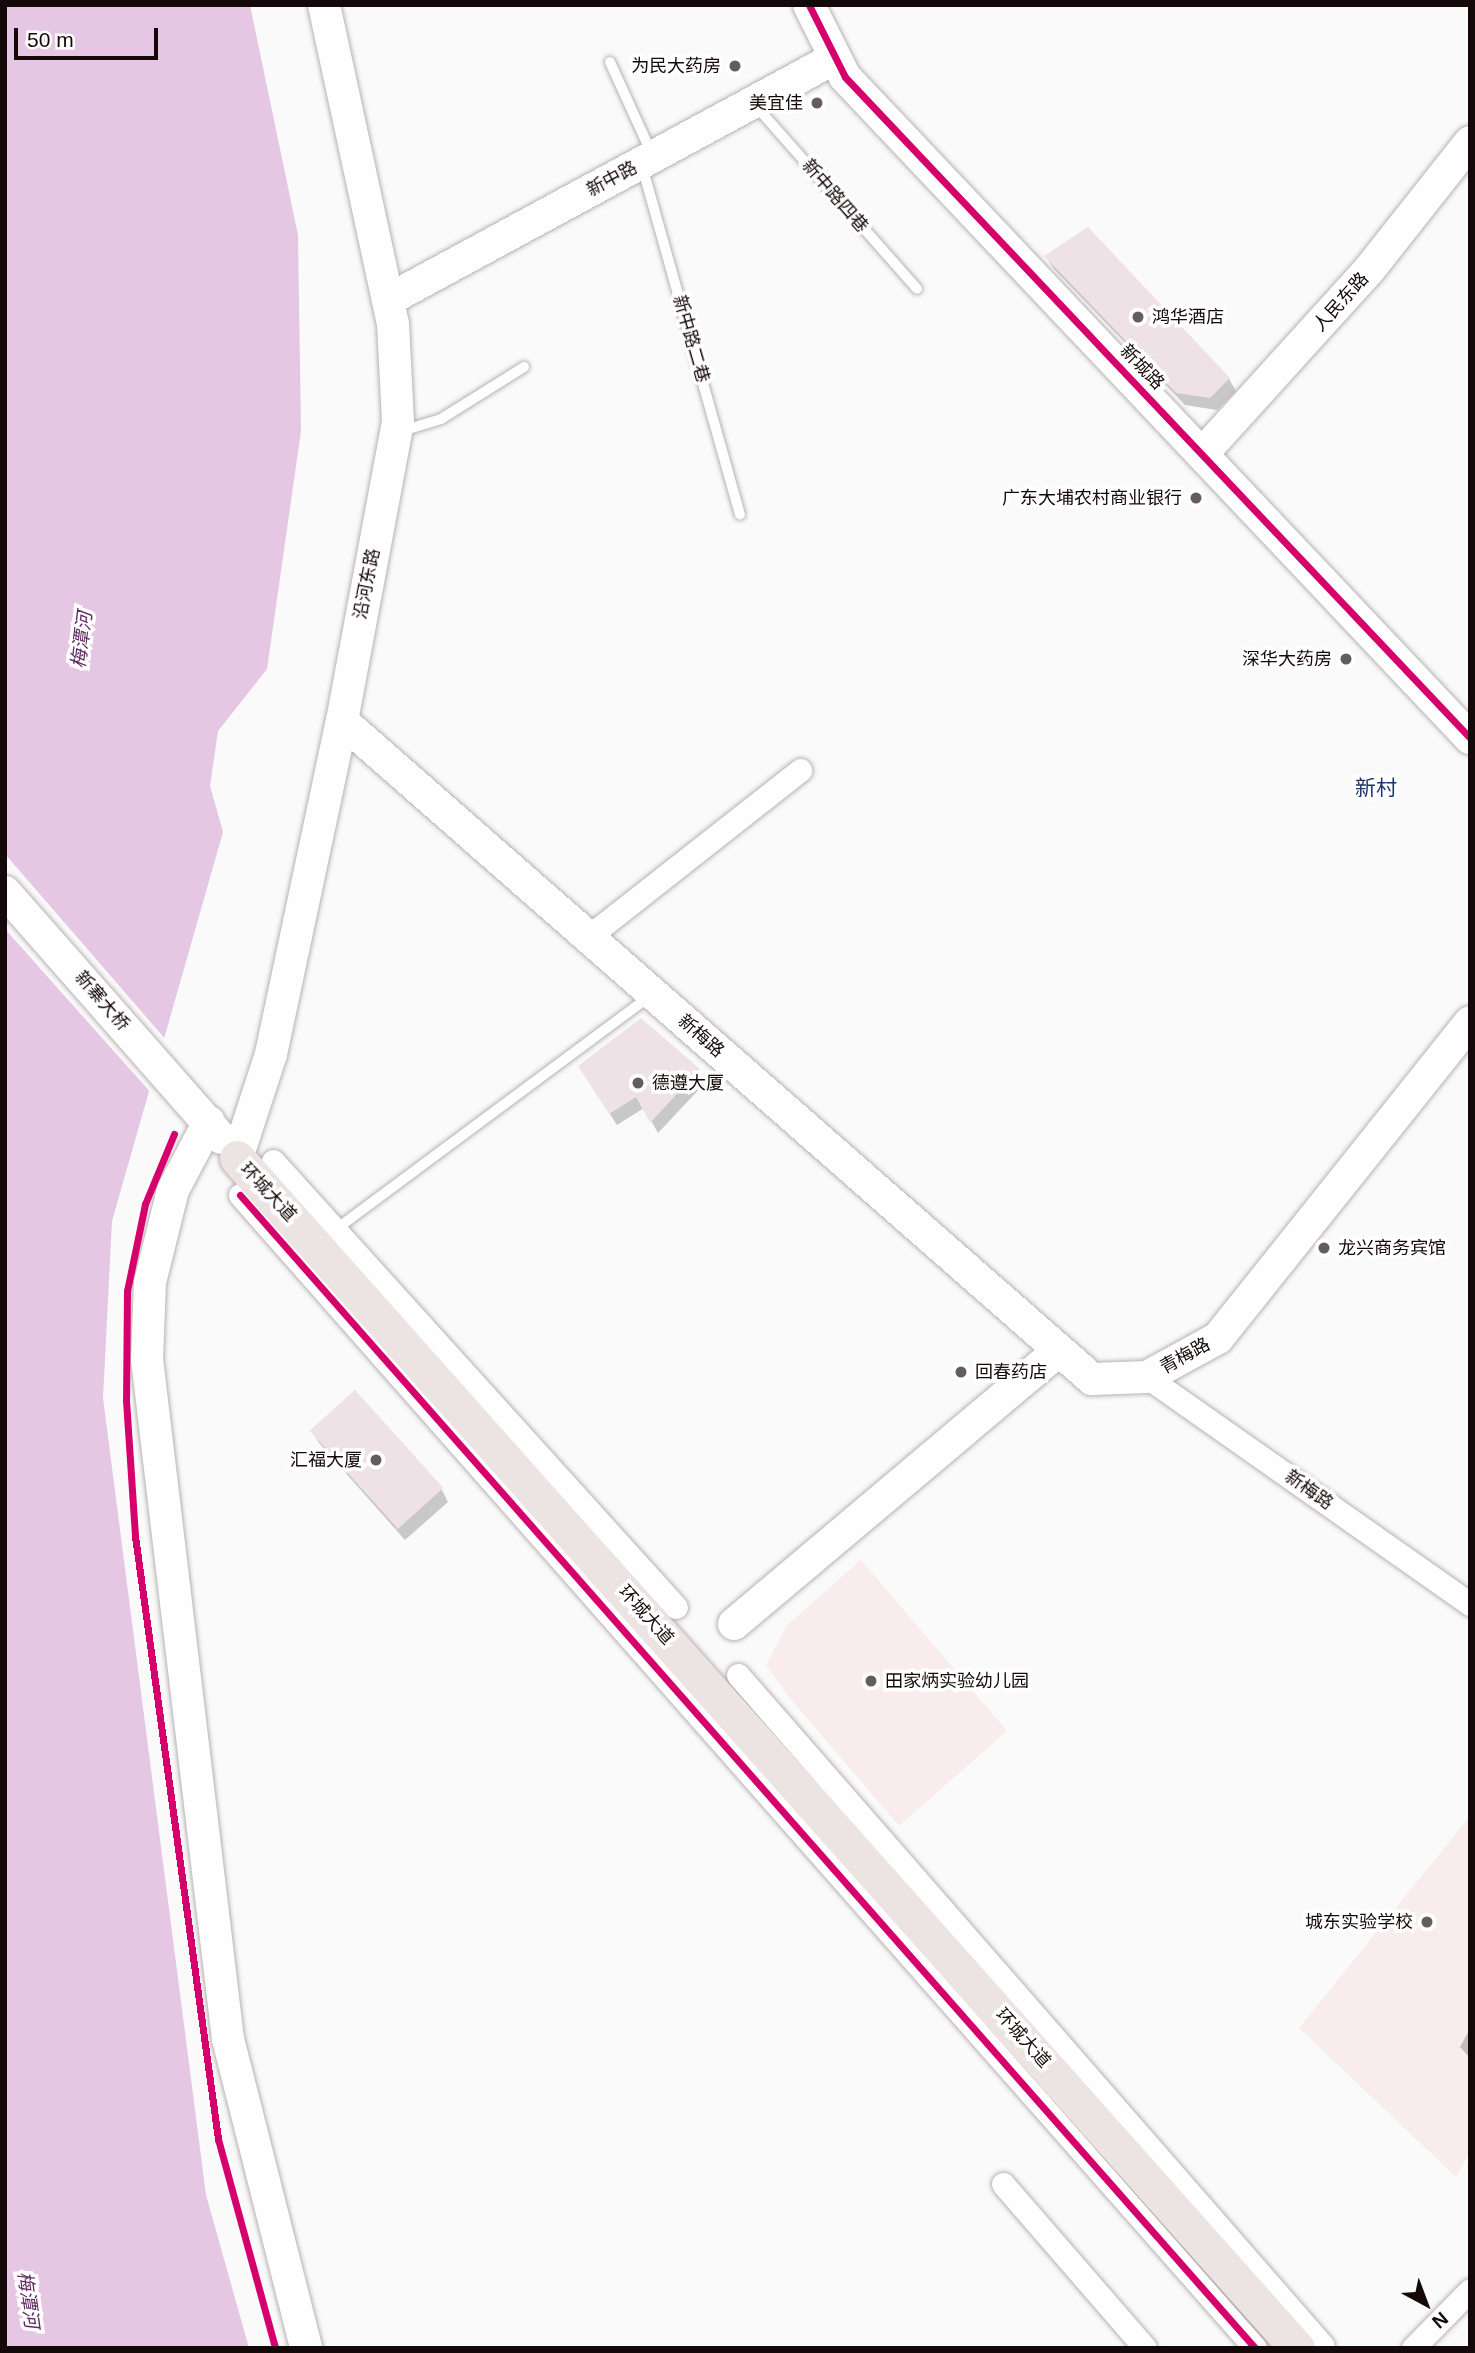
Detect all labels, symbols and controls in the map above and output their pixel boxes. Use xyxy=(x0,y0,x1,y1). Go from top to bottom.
scale bar xyxy=(18,14,161,58)
text: 50 m xyxy=(27,28,74,51)
place label: 为民大药房 xyxy=(631,55,721,77)
marker: 为民大药房 xyxy=(727,58,743,74)
place label: 美宜佳 xyxy=(749,92,803,114)
marker: 美宜佳 xyxy=(809,95,825,111)
street label: 新中路四巷 xyxy=(797,155,873,237)
street label: 新中路 xyxy=(583,157,641,201)
street label: 人民东路 xyxy=(1309,268,1373,336)
street label: 新中路二巷 xyxy=(668,293,714,385)
place label: 鸿华酒店 xyxy=(1152,306,1224,328)
marker: 鸿华酒店 xyxy=(1130,309,1146,325)
street label: 新城路 xyxy=(1115,340,1169,394)
place label: 广东大埔农村商业银行 xyxy=(1002,487,1182,509)
marker: 广东大埔农村商业银行 xyxy=(1188,490,1204,506)
street label: 沿河东路 xyxy=(350,547,384,621)
water label: 梅潭河 xyxy=(67,610,97,670)
place label: 深华大药房 xyxy=(1242,648,1332,670)
marker: 深华大药房 xyxy=(1338,651,1354,667)
district label: 新村 xyxy=(1355,775,1397,801)
street label: 新寨大桥 xyxy=(70,967,134,1035)
street label: 新梅路 xyxy=(674,1010,728,1062)
place label: 德遵大厦 xyxy=(652,1072,724,1094)
marker: 德遵大厦 xyxy=(630,1075,646,1091)
street label: 环城大道 xyxy=(236,1158,300,1226)
place label: 龙兴商务宾馆 xyxy=(1338,1237,1446,1259)
marker: 龙兴商务宾馆 xyxy=(1316,1240,1332,1256)
street label: 青梅路 xyxy=(1156,1333,1214,1379)
place label: 回春药店 xyxy=(975,1361,1047,1383)
marker: 回春药店 xyxy=(953,1364,969,1380)
place label: 汇福大厦 xyxy=(290,1449,362,1471)
marker: 汇福大厦 xyxy=(368,1452,384,1468)
street label: 新梅路 xyxy=(1281,1466,1337,1514)
street label: 环城大道 xyxy=(614,1581,678,1649)
place label: 田家炳实验幼儿园 xyxy=(885,1670,1029,1692)
marker: 田家炳实验幼儿园 xyxy=(863,1673,879,1689)
place label: 城东实验学校 xyxy=(1305,1911,1413,1933)
marker: 城东实验学校 xyxy=(1419,1914,1435,1930)
street label: 环城大道 xyxy=(991,2004,1055,2072)
north arrow xyxy=(1391,2269,1461,2339)
water label: 梅潭河 xyxy=(13,2270,43,2330)
text: N xyxy=(1428,2308,1452,2333)

